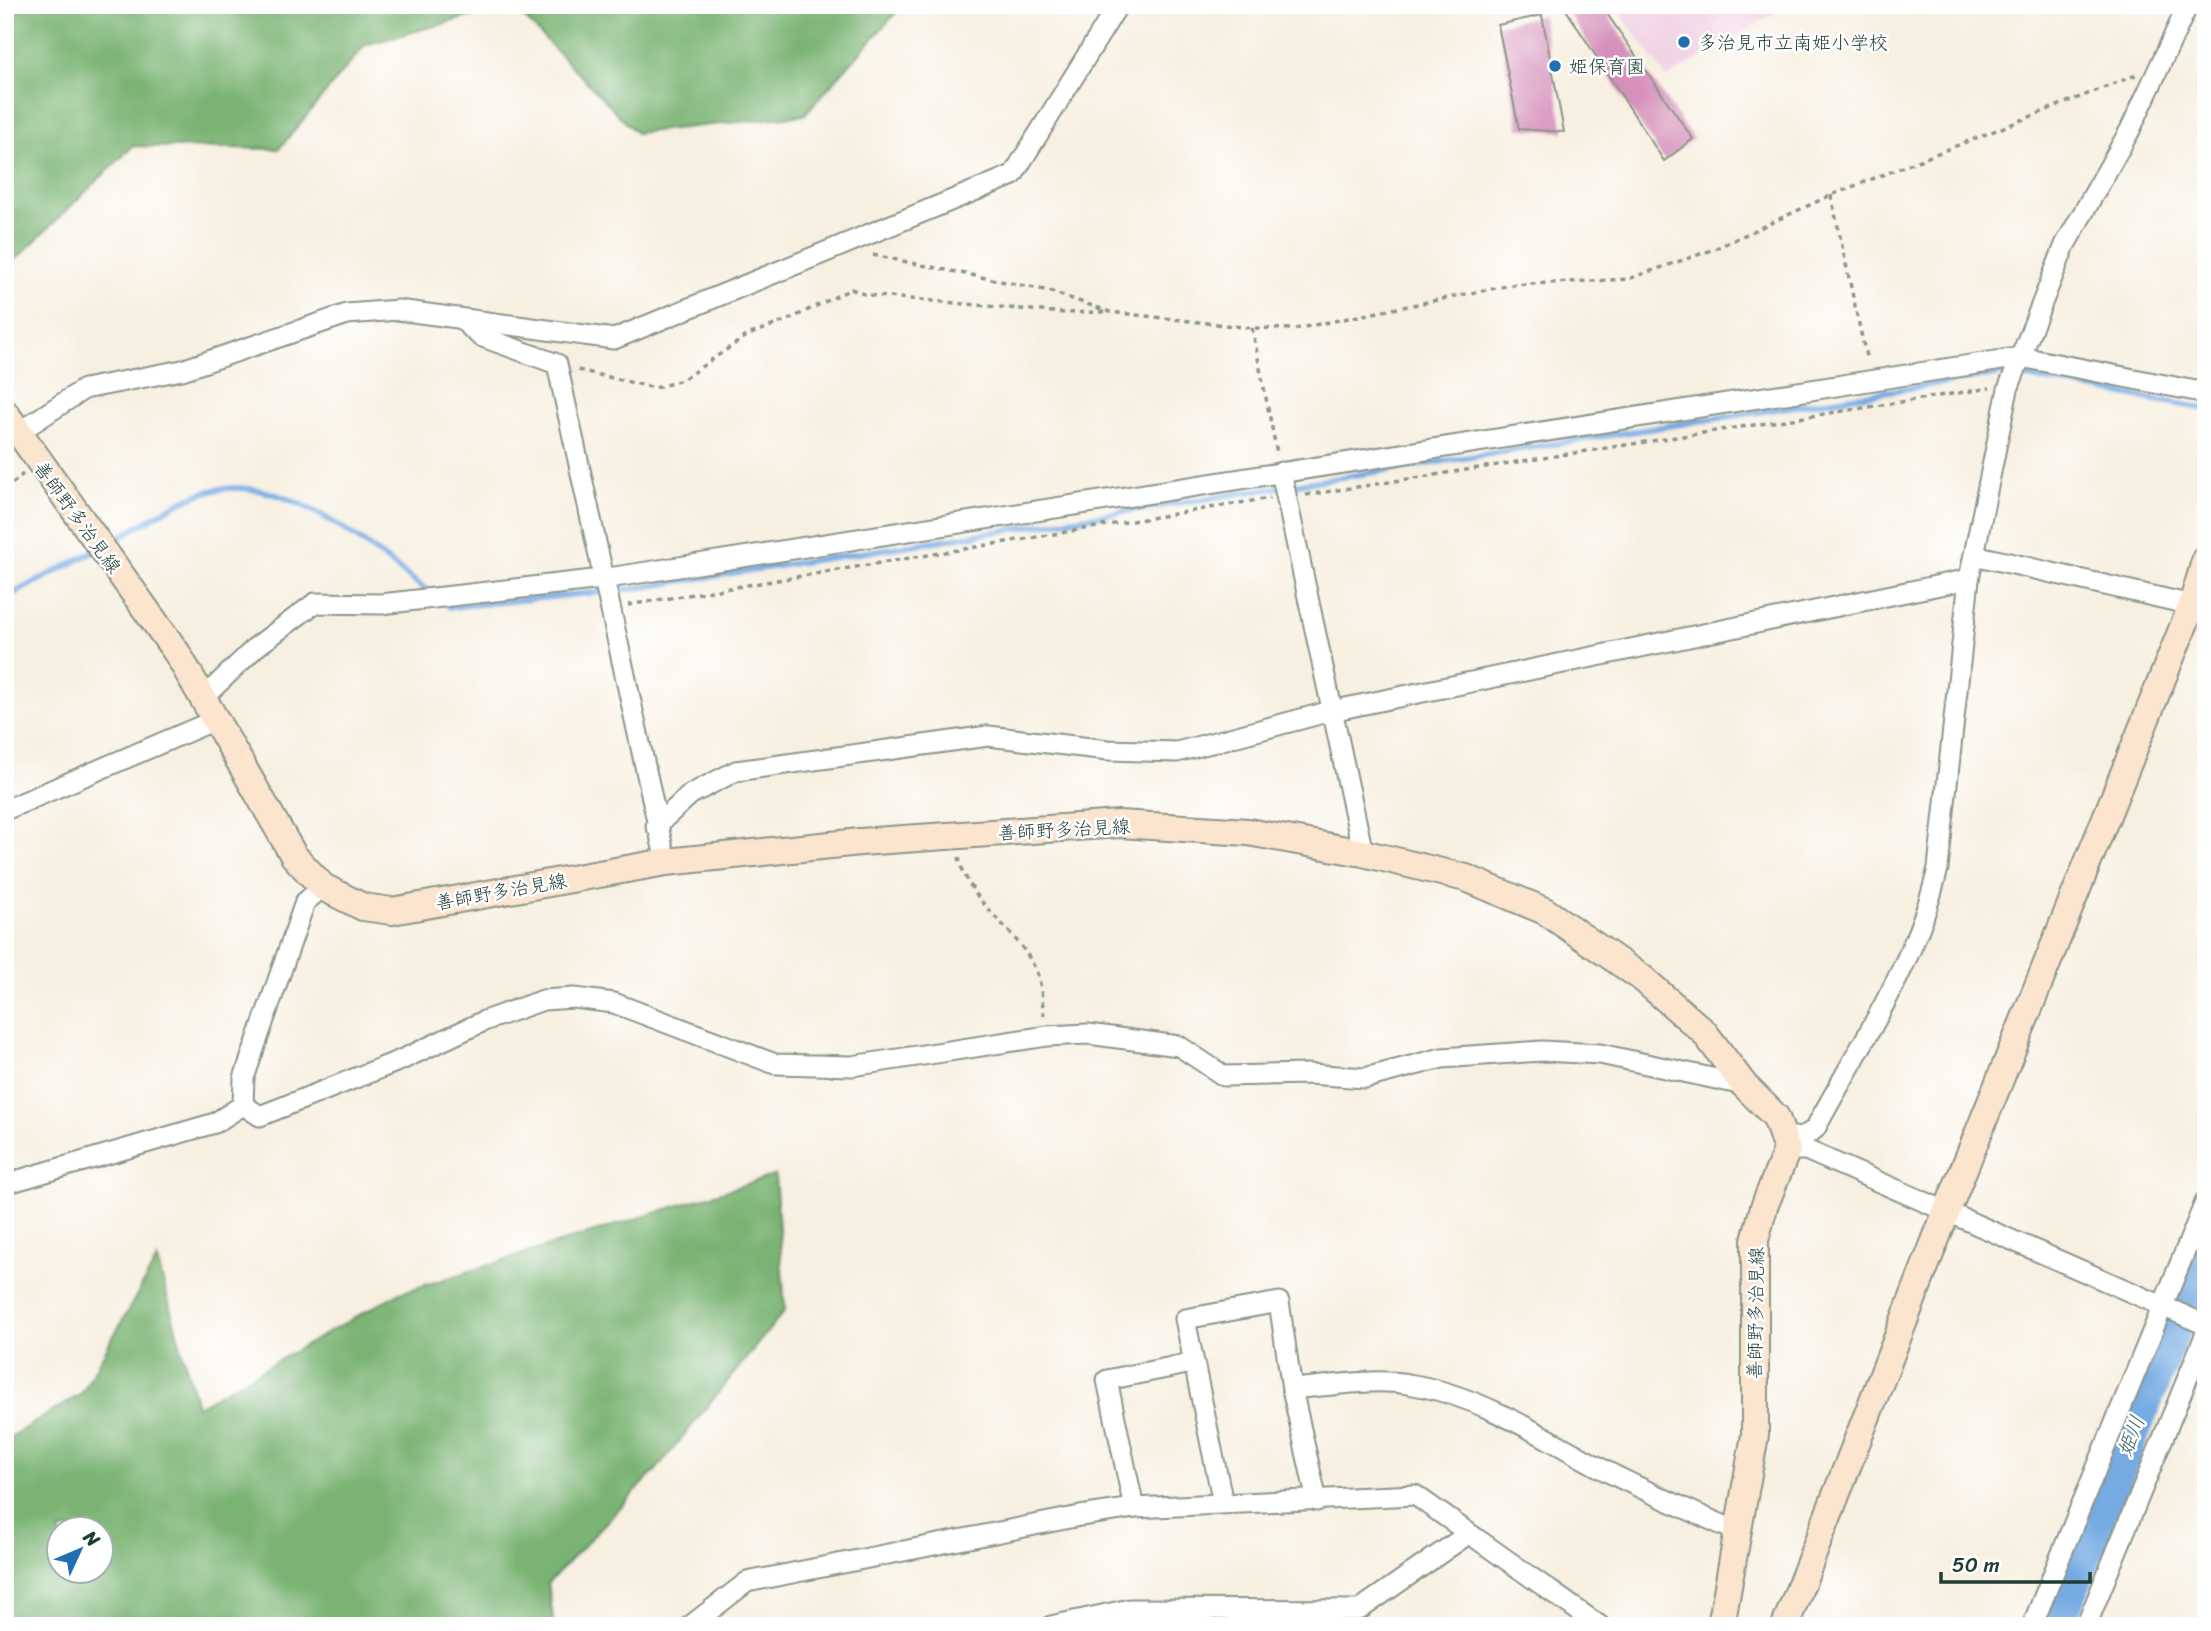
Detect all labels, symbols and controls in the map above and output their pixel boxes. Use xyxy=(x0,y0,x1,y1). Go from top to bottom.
place label: 多治見市立南姫小学校 xyxy=(1698,26,1888,59)
marker: 多治見市立南姫小学校 xyxy=(1676,34,1692,50)
place label: 姫保育園 xyxy=(1569,50,1645,83)
marker: 姫保育園 xyxy=(1547,58,1563,74)
street label: 善師野多治見線 xyxy=(25,454,130,581)
street label: 善師野多治見線 xyxy=(997,810,1131,849)
street label: 善師野多治見線 xyxy=(433,864,569,919)
street label: 善師野多治見線 xyxy=(1738,1246,1773,1380)
water label: 姫川 xyxy=(2106,1410,2156,1462)
north arrow xyxy=(46,1516,116,1586)
text: N xyxy=(75,1522,109,1555)
scale bar xyxy=(1941,1540,2090,1584)
text: 50 m xyxy=(1952,1546,2000,1584)

